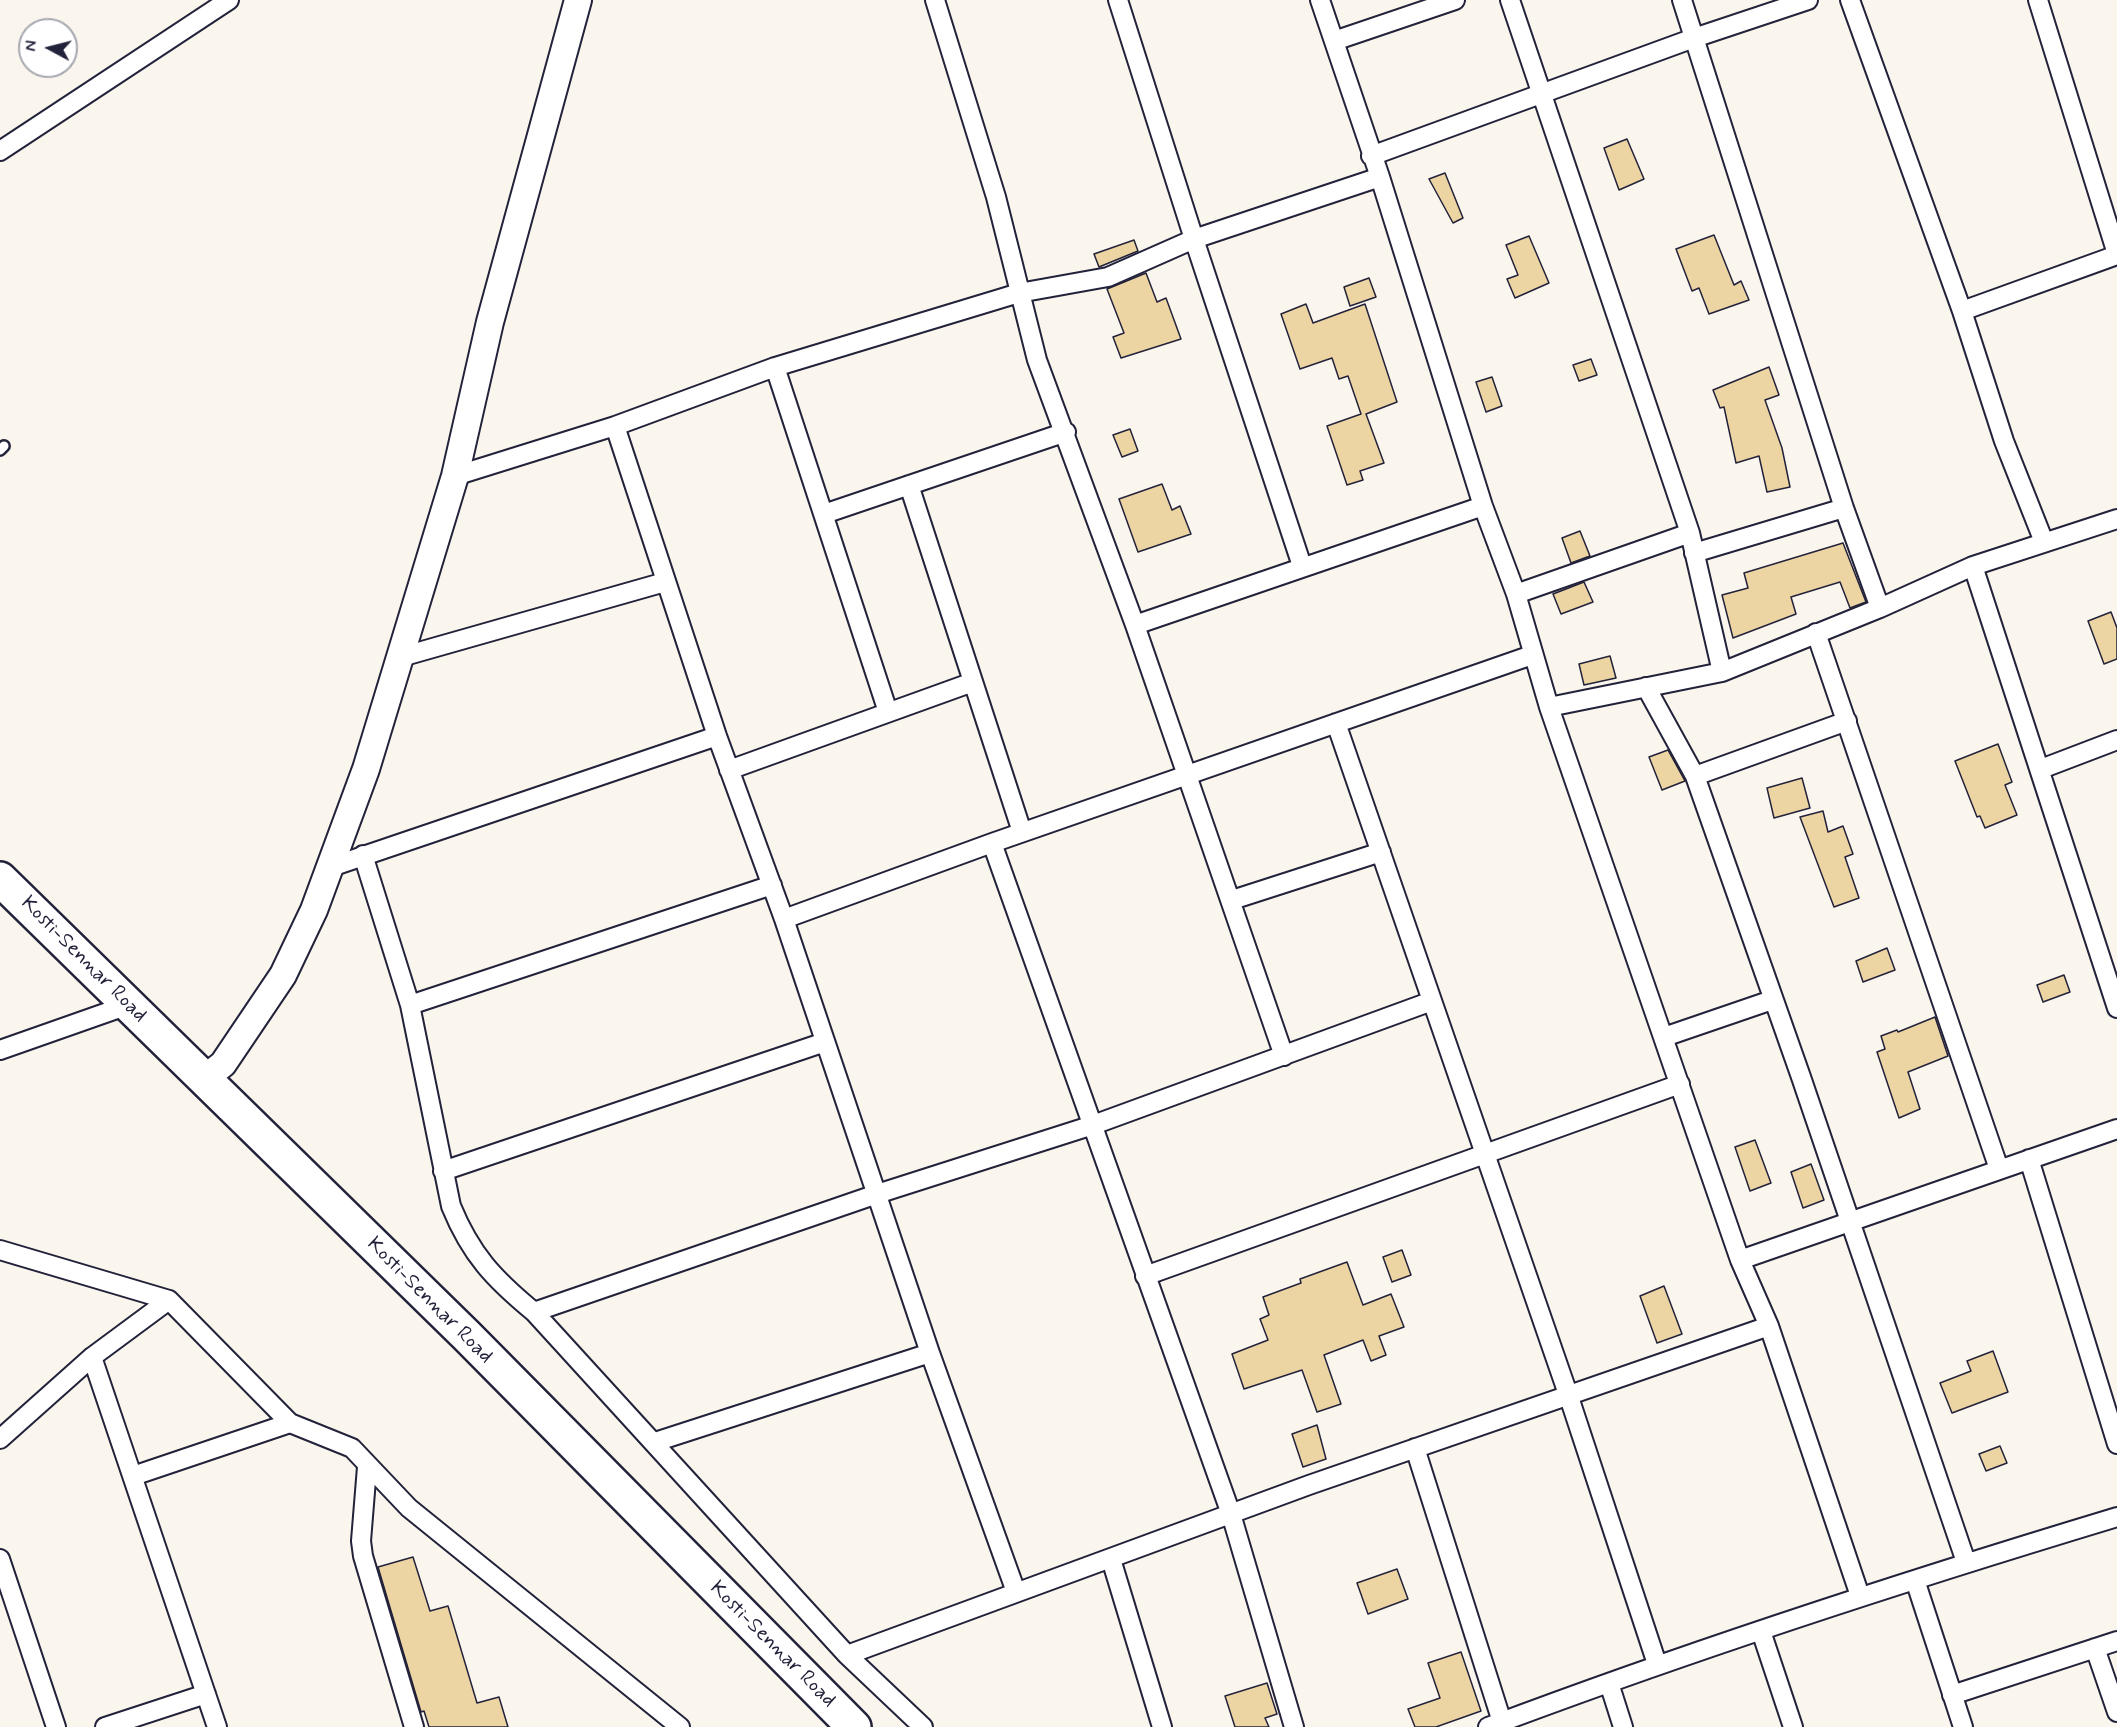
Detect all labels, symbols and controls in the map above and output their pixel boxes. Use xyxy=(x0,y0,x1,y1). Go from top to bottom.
north arrow xyxy=(18,18,78,78)
text: N xyxy=(21,39,43,53)
street label: Kosti-Sennar Road xyxy=(15,892,151,1028)
street label: Kosti-Sennar Road xyxy=(361,1233,497,1369)
street label: Kosti-Sennar Road xyxy=(704,1577,840,1713)

